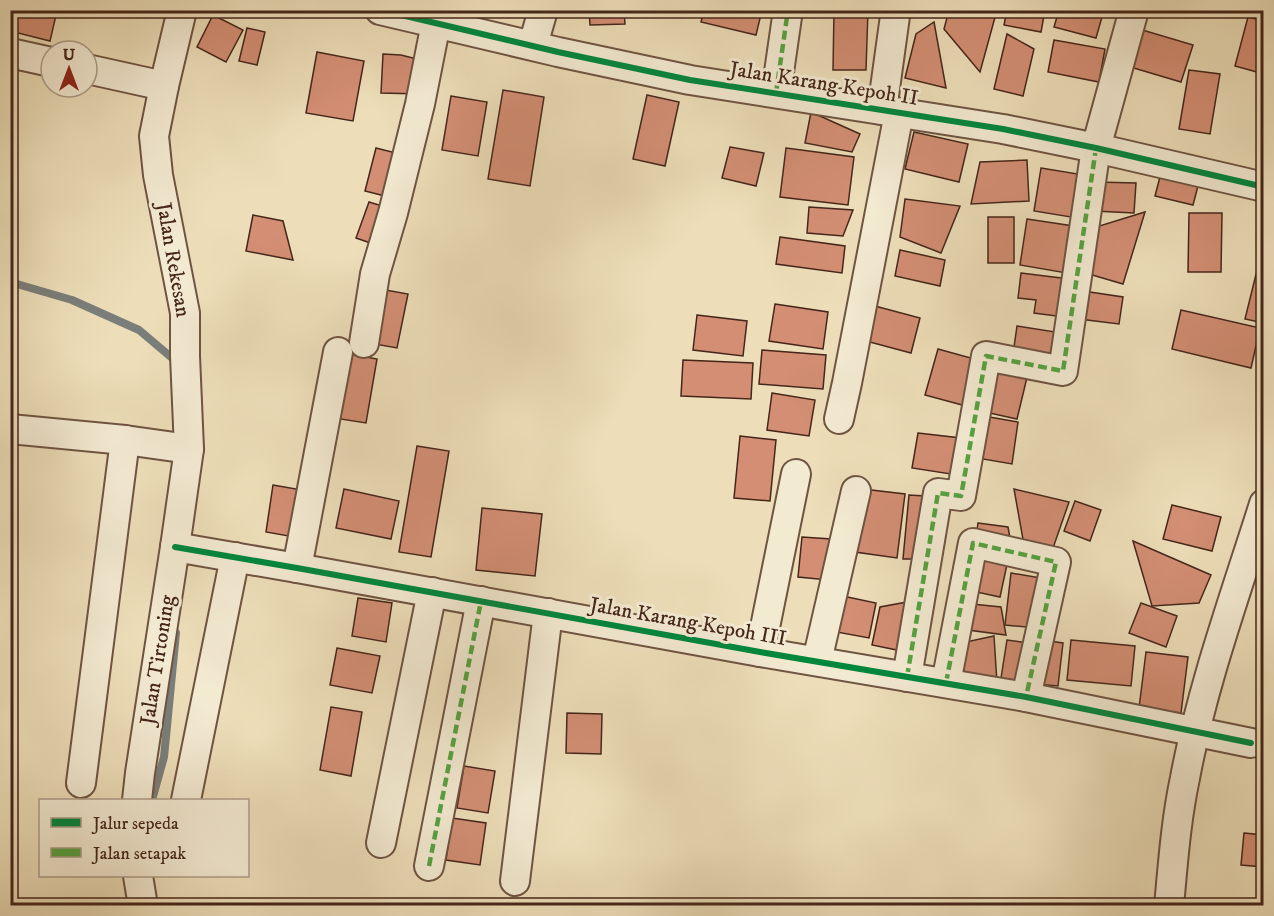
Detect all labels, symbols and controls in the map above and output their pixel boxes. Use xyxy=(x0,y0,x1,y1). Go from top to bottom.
north arrow xyxy=(39,39,99,99)
text: U xyxy=(63,45,76,65)
street label: Jalan Karang Kepoh II xyxy=(726,56,920,112)
street label: Jalan Rekesan xyxy=(150,199,196,319)
street label: Jalan Tirtoning xyxy=(135,592,181,729)
street label: Jalan Karang Kepoh III xyxy=(586,592,788,652)
legend xyxy=(39,799,249,877)
text: Jalur sepeda xyxy=(91,813,179,835)
text: Jalan setapak xyxy=(91,843,186,865)

